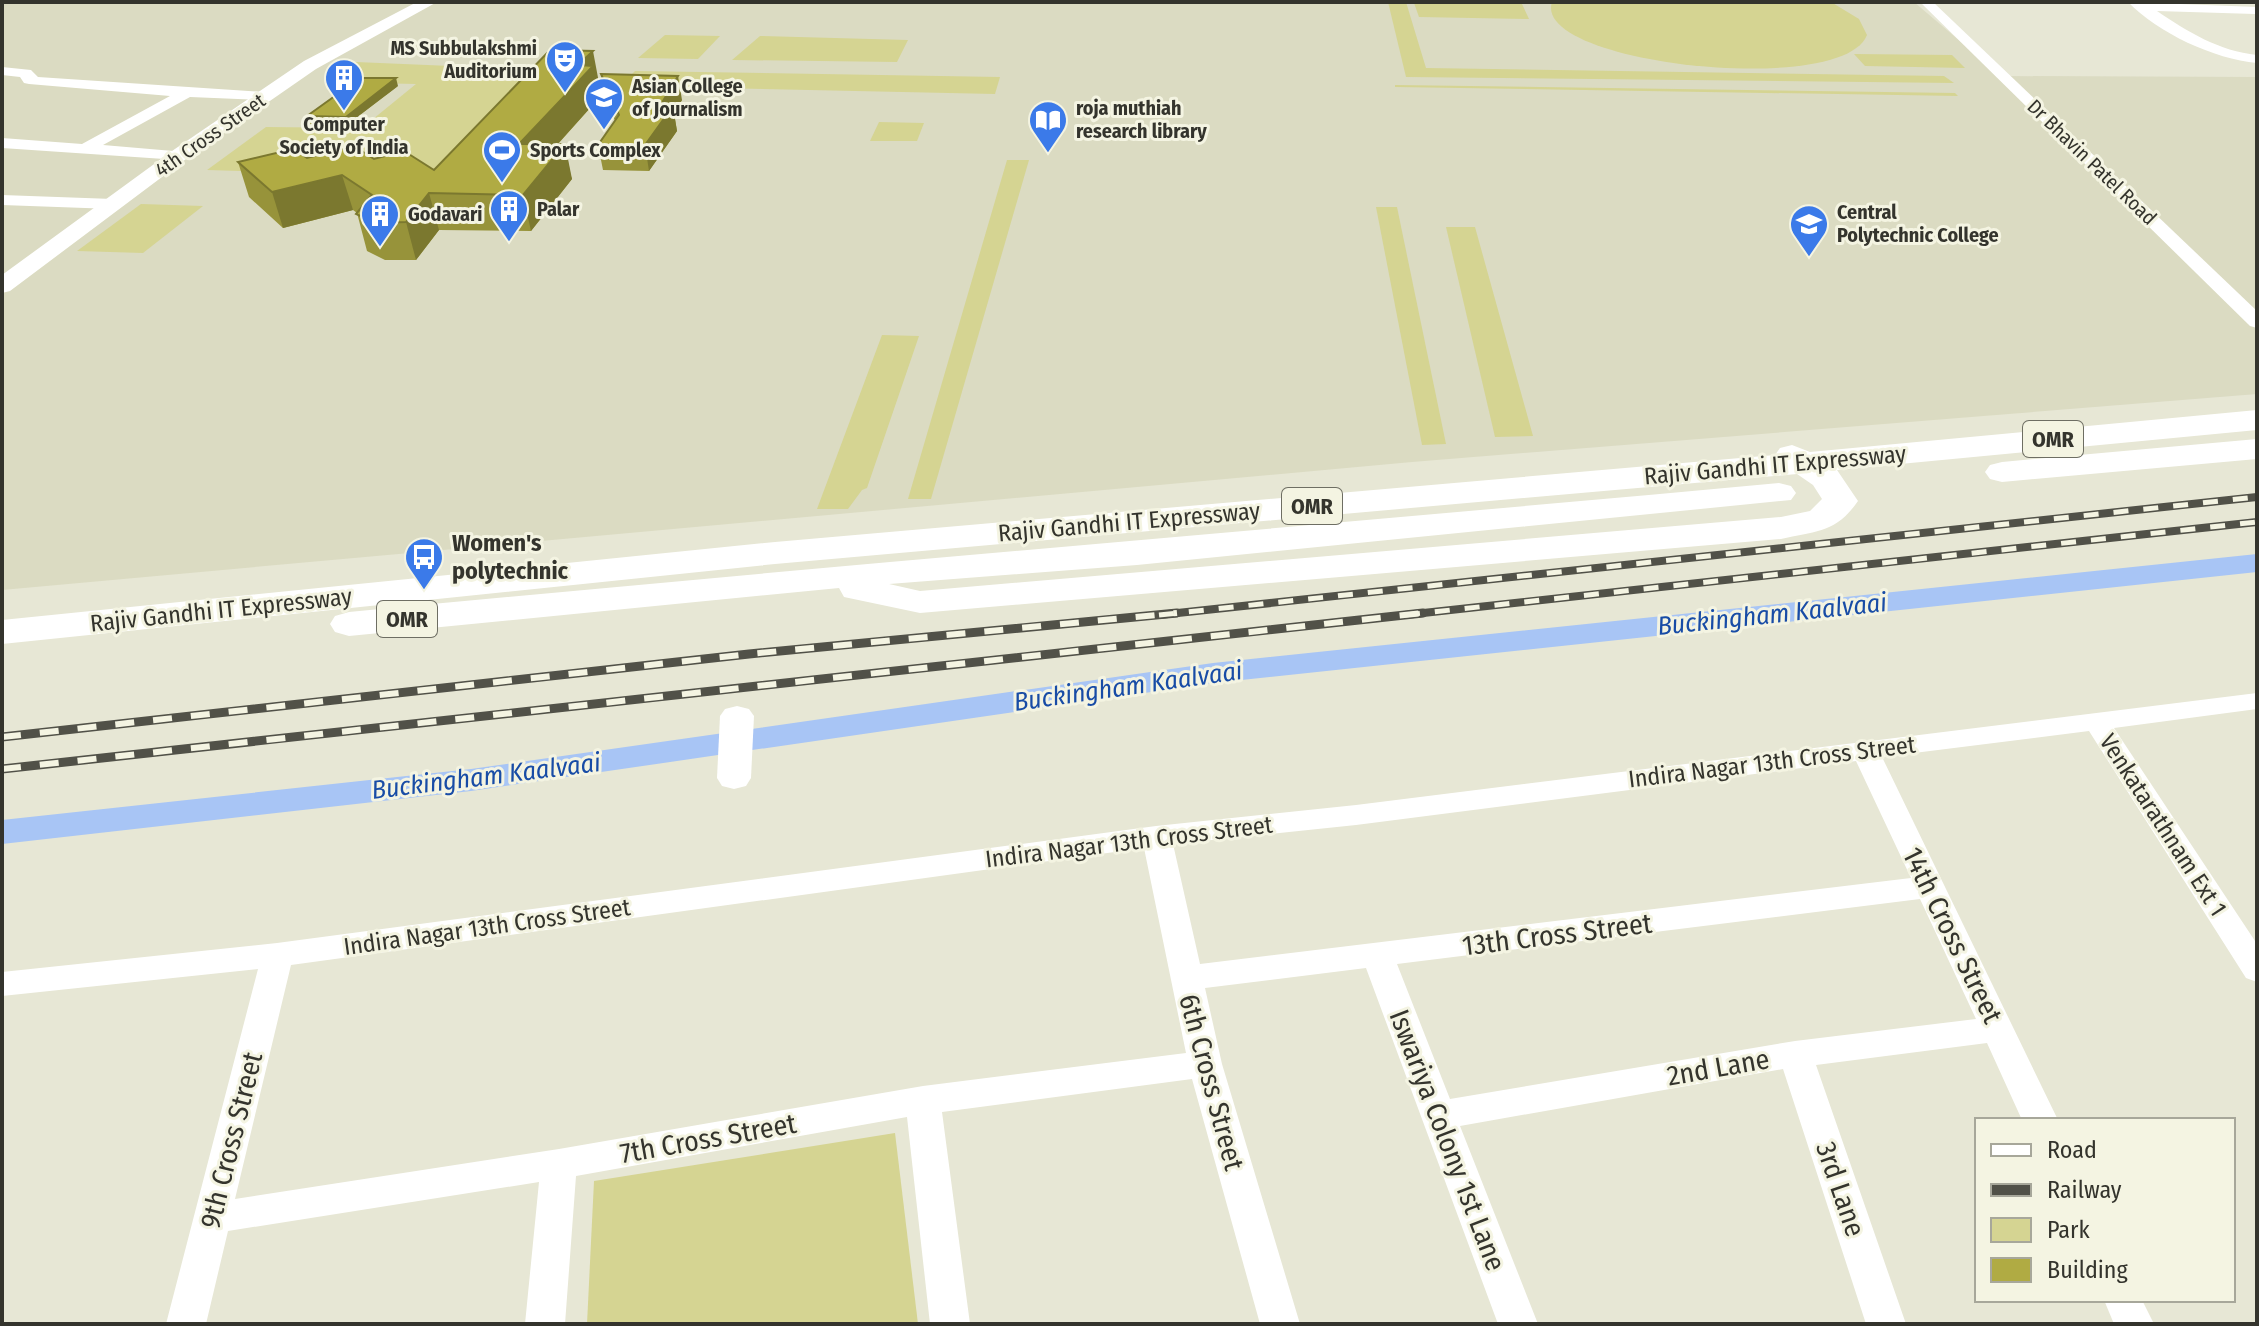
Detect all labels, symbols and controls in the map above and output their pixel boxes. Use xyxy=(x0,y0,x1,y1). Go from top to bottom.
place label: MS Subbulakshmi Auditorium xyxy=(390,36,537,83)
theatre icon: MS Subbulakshmi Auditorium xyxy=(544,39,586,94)
building icon: Computer Society of India xyxy=(323,57,365,112)
place label: Asian College of Journalism xyxy=(631,74,743,121)
school or university icon: Asian College of Journalism xyxy=(583,76,625,131)
street label: 4th Cross Street xyxy=(150,88,270,182)
street label: Dr Bhavin Patel Road xyxy=(2022,94,2162,230)
place label: roja muthiah research library xyxy=(1076,96,1207,143)
library icon: roja muthiah research library xyxy=(1027,99,1069,154)
place label: Computer Society of India xyxy=(279,112,409,159)
sports icon: Sports Complex xyxy=(481,129,523,184)
place label: Sports Complex xyxy=(530,138,661,162)
building icon: Palar xyxy=(488,188,530,243)
building icon: Godavari xyxy=(359,193,401,248)
place label: Palar xyxy=(537,197,580,221)
place label: Central Polytechnic College xyxy=(1837,200,1999,247)
place label: Godavari xyxy=(408,202,482,226)
school or university icon: Central Polytechnic College xyxy=(1788,203,1830,258)
road number: OMR xyxy=(2023,421,2083,457)
street label: Rajiv Gandhi IT Expressway xyxy=(1643,440,1907,490)
road number: OMR xyxy=(1282,488,1342,524)
street label: Rajiv Gandhi IT Expressway xyxy=(997,497,1261,547)
place label: Women's polytechnic xyxy=(452,529,569,585)
bus stop icon: Women's polytechnic xyxy=(403,536,445,591)
street label: Rajiv Gandhi IT Expressway xyxy=(89,582,353,638)
water label: Buckingham Kaalvaai xyxy=(1656,587,1889,642)
road number: OMR xyxy=(377,601,437,637)
water label: Buckingham Kaalvaai xyxy=(1012,655,1245,718)
street label: Venkatarathnam Ext 1 xyxy=(2094,729,2232,921)
street label: Indira Nagar 13th Cross Street xyxy=(1627,730,1917,794)
water label: Buckingham Kaalvaai xyxy=(370,747,603,806)
street label: Indira Nagar 13th Cross Street xyxy=(984,810,1274,874)
street label: 14th Cross Street xyxy=(1896,842,2010,1029)
street label: Indira Nagar 13th Cross Street xyxy=(342,893,632,961)
street label: 13th Cross Street xyxy=(1460,906,1655,962)
street label: 6th Cross Street xyxy=(1172,990,1251,1175)
street label: Iswariya Colony 1st Lane xyxy=(1382,1005,1513,1275)
street label: 2nd Lane xyxy=(1664,1042,1772,1093)
street label: 9th Cross Street xyxy=(194,1048,270,1232)
street label: 7th Cross Street xyxy=(617,1107,800,1170)
legend xyxy=(1975,1118,2235,1302)
text: Road xyxy=(2047,1136,2097,1164)
street label: 3rd Lane xyxy=(1809,1138,1872,1241)
text: Railway xyxy=(2047,1176,2122,1204)
text: Park xyxy=(2047,1216,2090,1244)
text: Building xyxy=(2047,1256,2129,1284)

